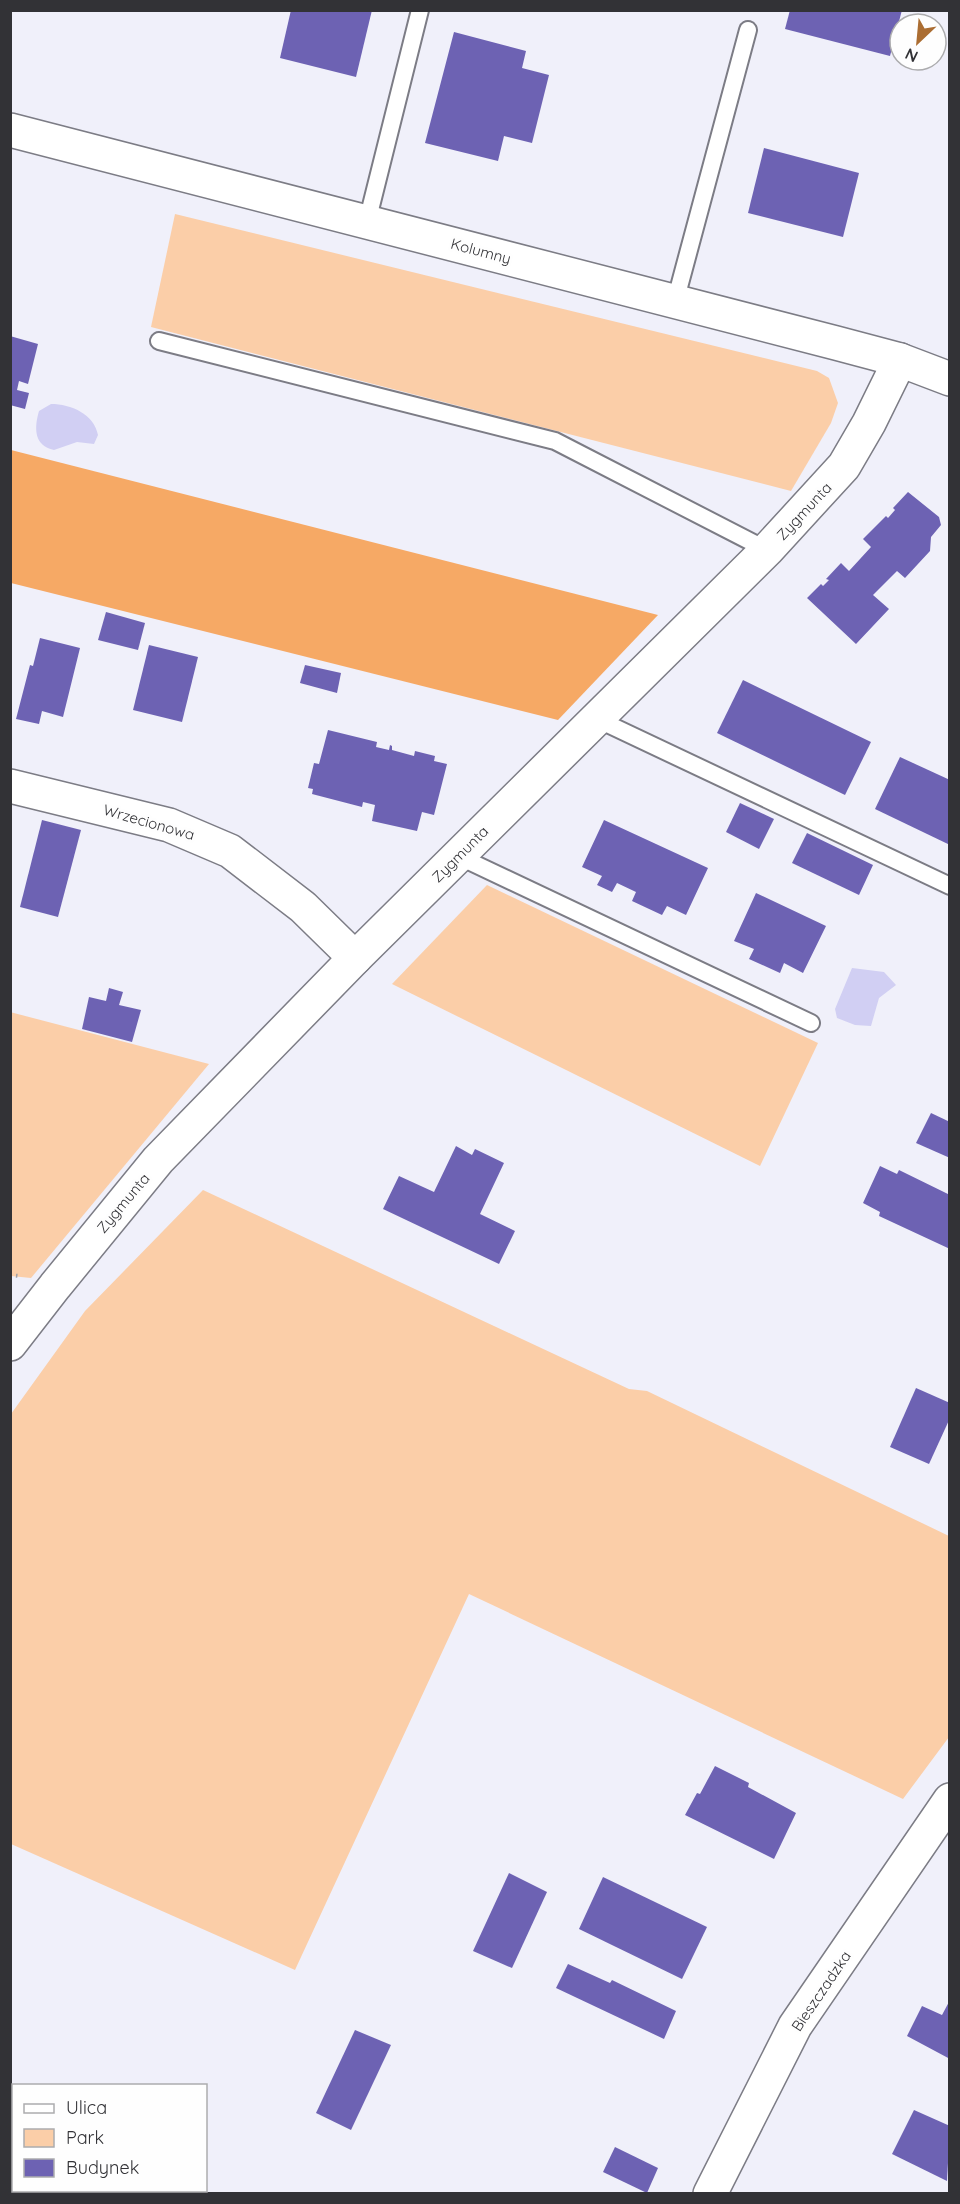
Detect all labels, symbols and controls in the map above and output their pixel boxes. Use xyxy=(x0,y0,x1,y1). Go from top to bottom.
north arrow xyxy=(888,12,948,72)
text: N xyxy=(902,44,921,67)
street label: Kolumny xyxy=(449,234,513,268)
street label: Zygmunta xyxy=(772,478,836,544)
street label: Wrzecionowa xyxy=(101,800,197,844)
street label: Zygmunta xyxy=(428,822,492,886)
street label: Zygmunta xyxy=(92,1169,154,1237)
street label: Bieszczadzka xyxy=(787,1947,855,2035)
legend xyxy=(12,2084,207,2192)
text: Ulica xyxy=(66,2096,107,2119)
text: Park xyxy=(66,2126,104,2149)
text: Budynek xyxy=(66,2156,139,2179)

